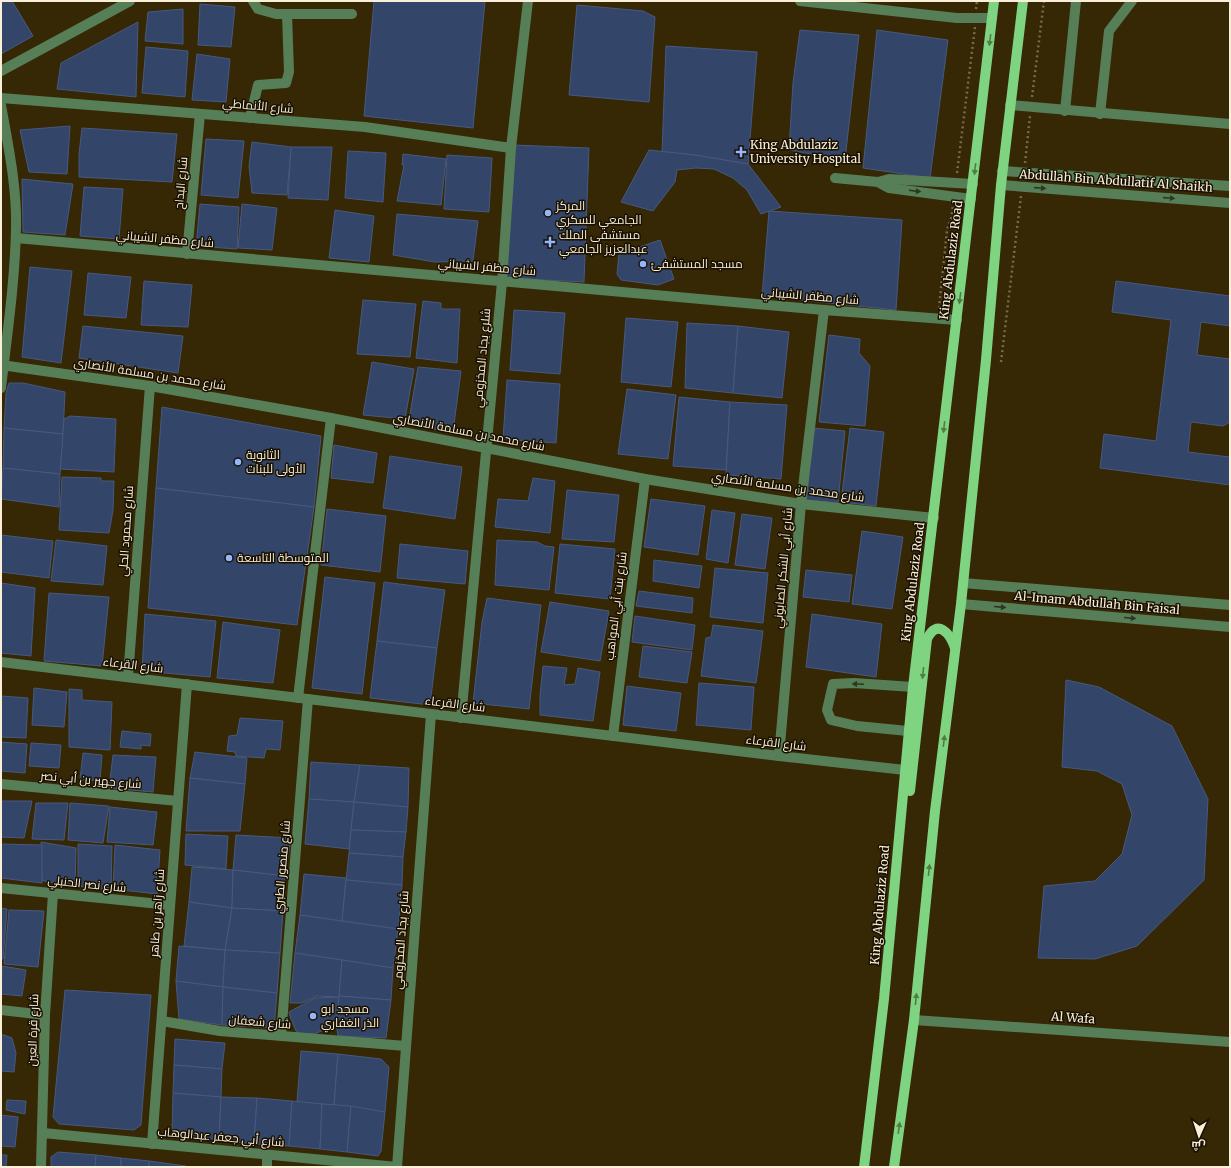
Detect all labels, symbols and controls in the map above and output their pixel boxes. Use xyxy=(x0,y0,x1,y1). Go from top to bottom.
one-way arrow xyxy=(986,34,993,46)
street label: شارع الأنماطي xyxy=(222,95,294,119)
place label: King Abdulaziz University Hospital xyxy=(750,137,861,166)
marker: King Abdulaziz University Hospital xyxy=(735,146,747,158)
street label: شارع البداح xyxy=(171,156,191,210)
one-way arrow xyxy=(972,163,978,175)
street label: Abdullah Bin Abdullatif Al Shaikh xyxy=(1018,166,1213,195)
one-way arrow xyxy=(1034,184,1046,191)
one-way arrow xyxy=(909,188,921,194)
one-way arrow xyxy=(1163,195,1175,201)
place label: المركز الجامعي للسكري xyxy=(555,198,642,230)
street label: King Abdulaziz Road xyxy=(936,199,965,320)
marker: المركز الجامعي للسكري xyxy=(543,208,553,218)
street label: شارع مظفر الشيباني xyxy=(115,227,215,253)
place label: مستشفى الملك عبدالعزيز الجامعي xyxy=(559,227,648,259)
marker: مستشفى الملك عبدالعزيز الجامعي xyxy=(544,236,556,248)
street label: شارع مظفر الشيباني xyxy=(437,255,537,281)
place label: مسجد المستشفئ xyxy=(651,256,743,271)
marker: مسجد المستشفئ xyxy=(638,259,648,269)
street label: شارع مظفر الشيباني xyxy=(760,284,860,310)
one-way arrow xyxy=(956,292,963,304)
street label: شلرع بجاد المخزومي xyxy=(470,308,496,408)
street label: شارع محمد بن مسلمة الأنصاري xyxy=(72,354,228,396)
street label: شارع محمد بن مسلمة الأنصاري xyxy=(391,409,546,457)
one-way arrow xyxy=(941,421,947,433)
place label: الثانوية الأولى للبنات xyxy=(246,447,306,476)
marker: الثانوية الأولى للبنات xyxy=(233,457,243,467)
street label: شارع محمد بن مسلمة الأنصاري xyxy=(710,468,866,508)
street label: شارع محمود الحلي xyxy=(115,485,139,577)
street label: شارع أبي الشكر الصابوني xyxy=(770,507,798,629)
street label: King Abdulaziz Road xyxy=(898,521,927,642)
place label: المتوسطة التاسعة xyxy=(237,550,329,565)
street label: شارع بنت أبي المواهب xyxy=(601,551,633,662)
marker: المتوسطة التاسعة xyxy=(224,553,234,563)
street label: Al-Imam Abdullah Bin Faisal xyxy=(1013,588,1181,617)
one-way arrow xyxy=(994,604,1006,611)
one-way arrow xyxy=(1124,615,1136,622)
street label: شارع القرعاء xyxy=(102,653,164,677)
one-way arrow xyxy=(920,667,926,679)
one-way arrow xyxy=(852,680,864,687)
street label: شارع القرعاء xyxy=(424,692,486,716)
street label: شارع القرعاء xyxy=(745,731,807,755)
one-way arrow xyxy=(941,735,947,747)
street label: شارع جهير بن أبي نصر xyxy=(39,768,142,794)
street label: شارع منصور الطبري xyxy=(270,819,296,915)
street label: King Abdulaziz Road xyxy=(867,845,892,965)
one-way arrow xyxy=(926,864,933,876)
street label: شارع زاهر بن طاهر xyxy=(146,868,168,959)
street label: شارع نصر الحنبلي xyxy=(47,872,127,898)
street label: شارع بجاد المخزومي xyxy=(390,890,414,990)
street label: شارع قرة العين xyxy=(24,993,42,1067)
one-way arrow xyxy=(913,993,919,1005)
place label: مسجد ابو الذر الغفاري xyxy=(321,1001,379,1033)
street label: Al Wafa xyxy=(1049,1008,1096,1027)
street label: شارع شعفان xyxy=(228,1011,292,1033)
marker: مسجد ابو الذر الغفاري xyxy=(308,1011,318,1021)
north arrow xyxy=(1179,1116,1219,1156)
one-way arrow xyxy=(896,1122,903,1134)
street label: شارع أبي جعفر عبدالوهاب xyxy=(157,1123,285,1153)
text: ش xyxy=(1191,1139,1206,1153)

